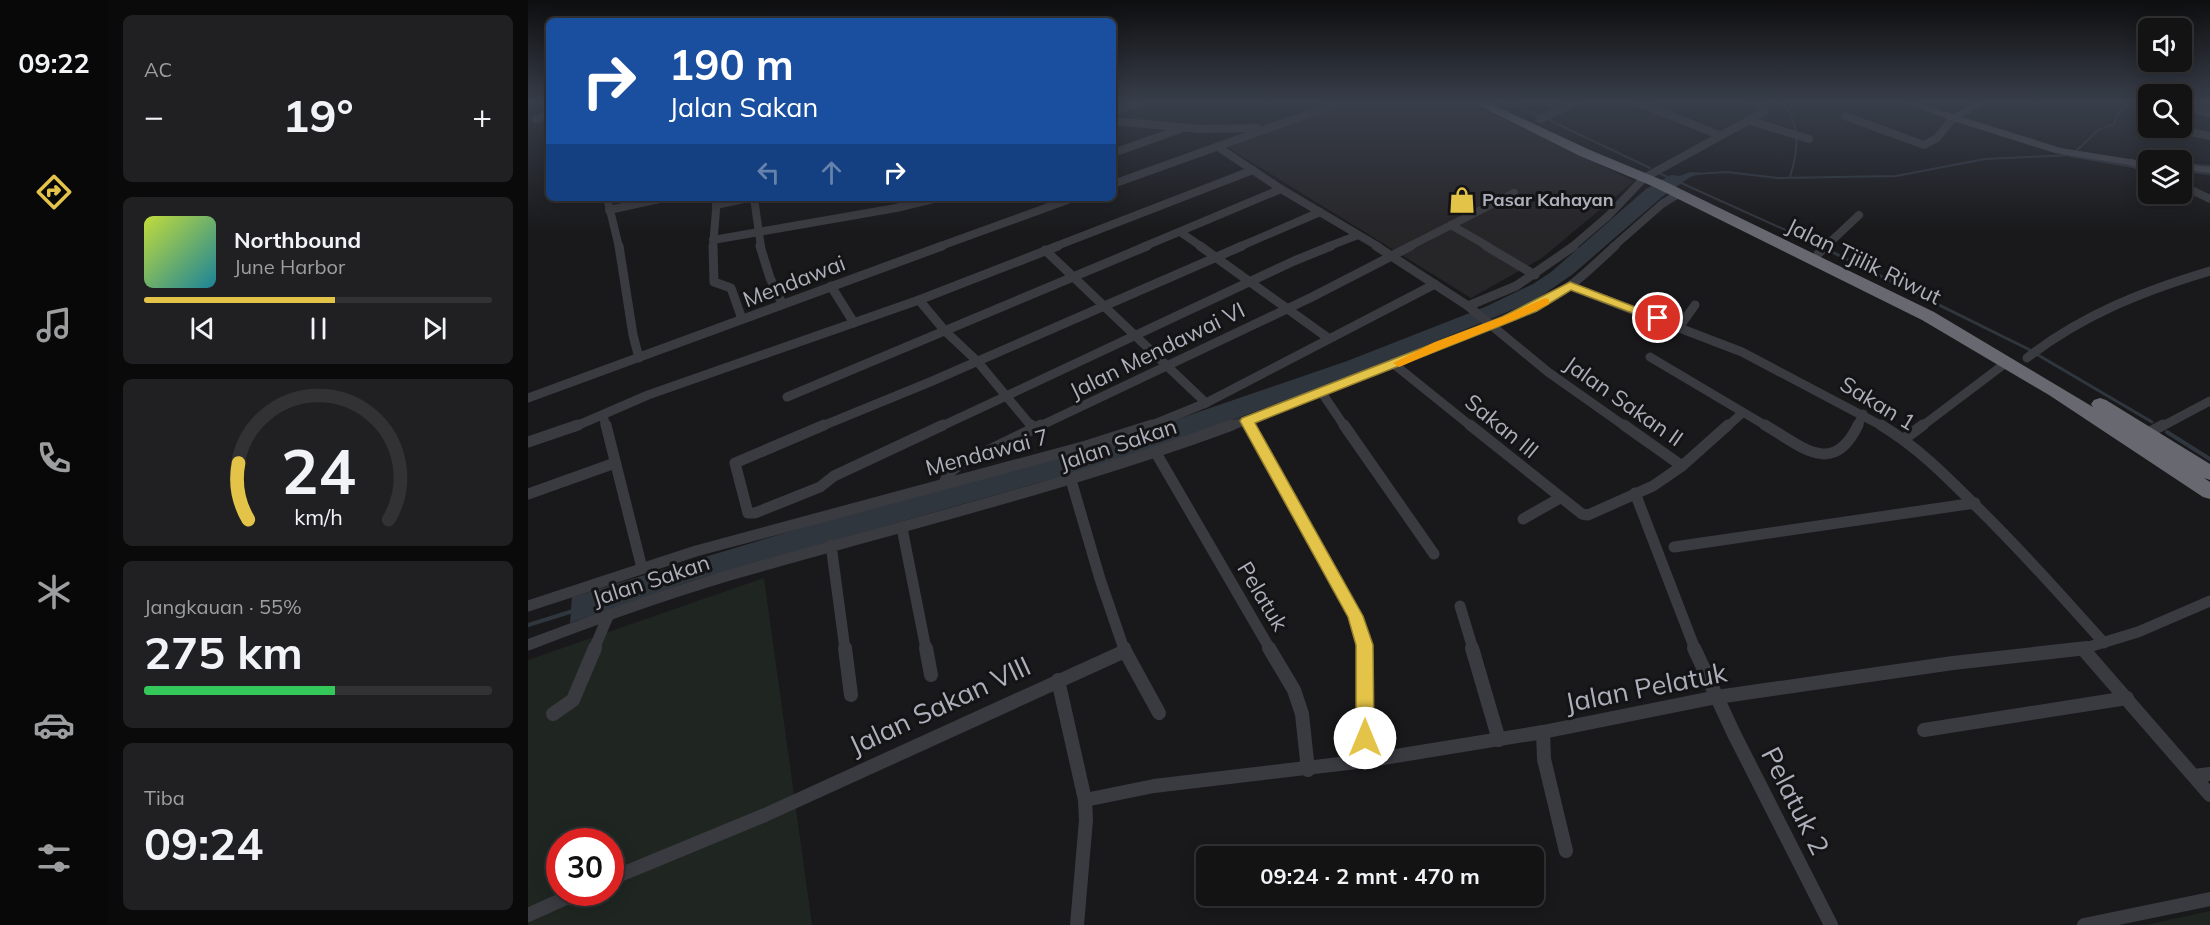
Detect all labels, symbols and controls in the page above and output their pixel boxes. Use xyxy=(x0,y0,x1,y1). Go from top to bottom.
map controls xyxy=(2138,18,2192,204)
button: sound xyxy=(2138,18,2192,72)
text: 190 m xyxy=(669,38,794,91)
icon: right xyxy=(570,42,648,120)
text: 09:22 xyxy=(18,46,90,80)
text: AC xyxy=(144,57,172,82)
button: search xyxy=(2138,84,2192,138)
text: 19° xyxy=(282,87,354,143)
text: Jalan Sakan xyxy=(669,90,818,124)
text: − xyxy=(144,95,164,136)
text: + xyxy=(472,95,492,136)
button: layers xyxy=(2138,150,2192,204)
icon: left xyxy=(752,156,785,189)
icon: ahead xyxy=(815,156,848,189)
icon: right xyxy=(878,156,911,189)
icon: directions xyxy=(33,171,75,213)
shop icon: Pasar Kahayan xyxy=(1447,185,1477,215)
place label: Pasar Kahayan xyxy=(1482,188,1614,211)
street label: Jalan Tjilik Riwut xyxy=(1782,211,1946,311)
text: Northbound xyxy=(234,226,361,254)
street label: Mendawai xyxy=(739,249,849,313)
text: June Harbor xyxy=(234,254,345,279)
pin xyxy=(1632,292,1683,343)
street label: Jalan Mendawai VI xyxy=(1065,295,1249,405)
icon: arrive xyxy=(1641,301,1674,334)
icon: music xyxy=(33,304,75,346)
icon: previous xyxy=(186,312,219,345)
icon: pause xyxy=(302,312,335,345)
icon: next xyxy=(418,312,451,345)
street label: Jalan Sakan II xyxy=(1559,350,1689,452)
street label: Sakan 1 xyxy=(1835,370,1921,436)
street label: Sakan III xyxy=(1459,388,1545,464)
street label: Jalan Sakan xyxy=(1056,412,1180,476)
street label: Mendawai 7 xyxy=(922,422,1052,482)
text: 24 xyxy=(281,431,355,510)
icon: phone xyxy=(33,437,75,479)
text: km/h xyxy=(294,503,342,530)
street label: Jalan Sakan xyxy=(589,548,713,612)
street label: Pelatuk xyxy=(1231,556,1295,636)
icon: climate xyxy=(33,571,75,613)
text: Jangkauan · 55% xyxy=(144,594,302,619)
text: 275 km xyxy=(144,624,303,680)
street label: Jalan Sakan VIII xyxy=(843,648,1036,762)
street label: Jalan Pelatuk xyxy=(1562,654,1731,719)
icon: car xyxy=(33,704,75,746)
position arrow xyxy=(1333,706,1397,770)
street label: Pelatuk 2 xyxy=(1754,741,1837,860)
text: Tiba xyxy=(144,785,185,810)
text: 09:24 xyxy=(144,815,263,871)
speed limit sign: 30 xyxy=(546,828,624,906)
icon: filters xyxy=(33,837,75,879)
text: 09:24 · 2 mnt · 470 m xyxy=(1260,862,1480,890)

